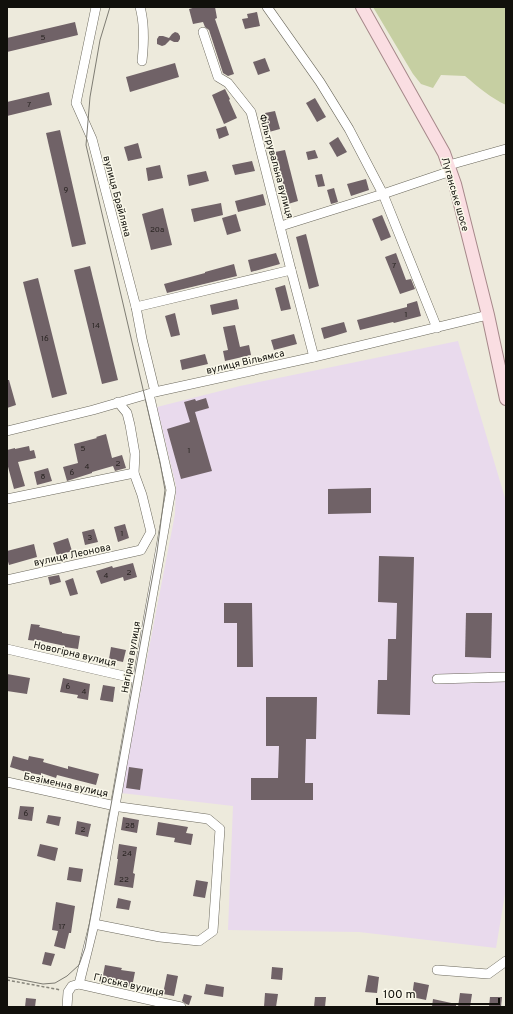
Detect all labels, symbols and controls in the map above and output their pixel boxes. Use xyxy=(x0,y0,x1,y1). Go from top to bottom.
house number: 5 xyxy=(41,33,46,43)
house number: 7 xyxy=(27,100,31,110)
street label: Фільтрувальна вулиця xyxy=(255,113,296,220)
street label: вулиця Брайляна xyxy=(99,154,134,238)
street label: Луганське шосе xyxy=(438,156,471,233)
house number: 9 xyxy=(64,185,69,195)
house number: 20а xyxy=(150,225,164,235)
house number: 7 xyxy=(392,261,396,271)
house number: 1 xyxy=(405,310,407,320)
house number: 14 xyxy=(92,321,100,331)
house number: 16 xyxy=(41,334,49,344)
street label: вулиця Вільямса xyxy=(205,347,286,378)
house number: 5 xyxy=(81,444,86,454)
house number: 1 xyxy=(188,446,190,456)
house number: 2 xyxy=(116,459,121,469)
house number: 4 xyxy=(85,462,90,472)
house number: 6 xyxy=(70,468,75,478)
house number: 8 xyxy=(41,472,46,482)
house number: 1 xyxy=(121,529,123,539)
house number: 3 xyxy=(88,533,93,543)
street label: вулиця Леонова xyxy=(33,541,112,570)
house number: 2 xyxy=(127,568,132,578)
house number: 4 xyxy=(104,571,109,581)
street label: Нагірна вулиця xyxy=(119,620,144,694)
street label: Новогірна вулиця xyxy=(32,639,117,670)
house number: 6 xyxy=(66,682,71,692)
house number: 4 xyxy=(82,687,87,697)
street label: Безіменна вулиця xyxy=(22,770,109,801)
house number: 6 xyxy=(24,809,29,819)
house number: 28 xyxy=(125,821,135,831)
house number: 2 xyxy=(81,825,86,835)
house number: 24 xyxy=(122,849,132,859)
house number: 22 xyxy=(119,875,129,885)
house number: 17 xyxy=(58,922,66,932)
street label: Гірська вулиця xyxy=(92,971,165,1000)
scale bar xyxy=(377,980,499,1006)
text: 100 m xyxy=(383,987,416,1003)

